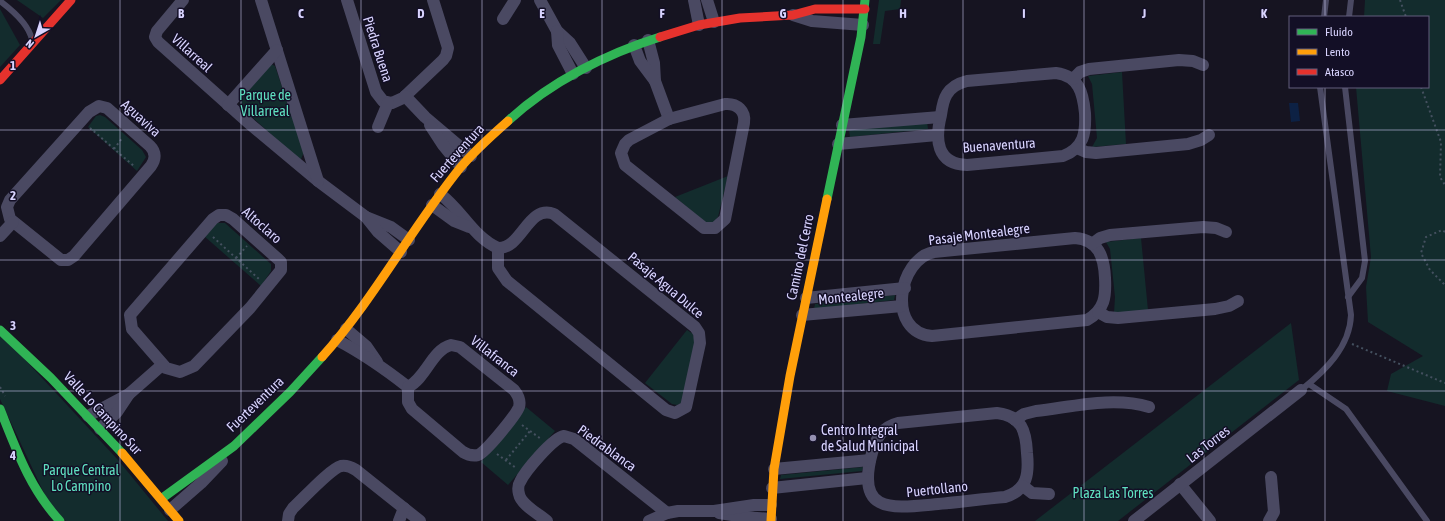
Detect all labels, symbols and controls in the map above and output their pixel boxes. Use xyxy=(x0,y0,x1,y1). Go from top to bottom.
text: B xyxy=(178,6,185,21)
text: C xyxy=(298,6,304,21)
text: D xyxy=(417,6,425,21)
text: E xyxy=(539,6,545,21)
text: F xyxy=(659,6,665,21)
text: G xyxy=(780,6,787,21)
text: H xyxy=(899,6,907,21)
text: I xyxy=(1022,6,1026,21)
text: J xyxy=(1141,6,1146,21)
text: K xyxy=(1261,6,1268,21)
street label: Piedra Buena xyxy=(360,14,396,84)
north arrow xyxy=(16,16,56,56)
legend xyxy=(1289,16,1429,88)
text: Fluido xyxy=(1325,25,1353,39)
street label: Villarreal xyxy=(168,31,216,75)
text: N xyxy=(23,37,36,50)
text: Lento xyxy=(1325,45,1350,59)
text: 1 xyxy=(10,58,16,73)
text: Atasco xyxy=(1325,65,1355,79)
park label: Parque de Villarreal xyxy=(239,87,291,119)
street label: Aguaviva xyxy=(118,96,164,140)
street label: Fuerteventura xyxy=(427,121,487,185)
street label: Buenaventura xyxy=(962,134,1036,156)
text: 2 xyxy=(10,188,16,203)
street label: Altoclaro xyxy=(239,203,285,247)
street label: Camino del Cerro xyxy=(783,213,817,301)
street label: Pasaje Montealegre xyxy=(927,220,1031,248)
street label: Pasaje Agua Dulce xyxy=(625,249,707,321)
street label: Montealegre xyxy=(817,285,885,307)
text: 3 xyxy=(10,318,16,333)
street label: Villafranca xyxy=(468,332,522,380)
street label: Valle Lo Campino Sur xyxy=(61,368,146,458)
street label: Fuerteventura xyxy=(223,373,287,435)
street label: Piedrablanca xyxy=(575,421,639,475)
place label: Centro Integral de Salud Municipal xyxy=(821,422,919,454)
street label: Las Torres xyxy=(1183,422,1233,466)
marker: Centro Integral de Salud Municipal xyxy=(808,433,818,443)
text: 4 xyxy=(9,448,16,463)
park label: Parque Central Lo Campino xyxy=(43,462,120,494)
street label: Puertollano xyxy=(905,478,969,500)
park label: Plaza Las Torres xyxy=(1073,485,1153,501)

